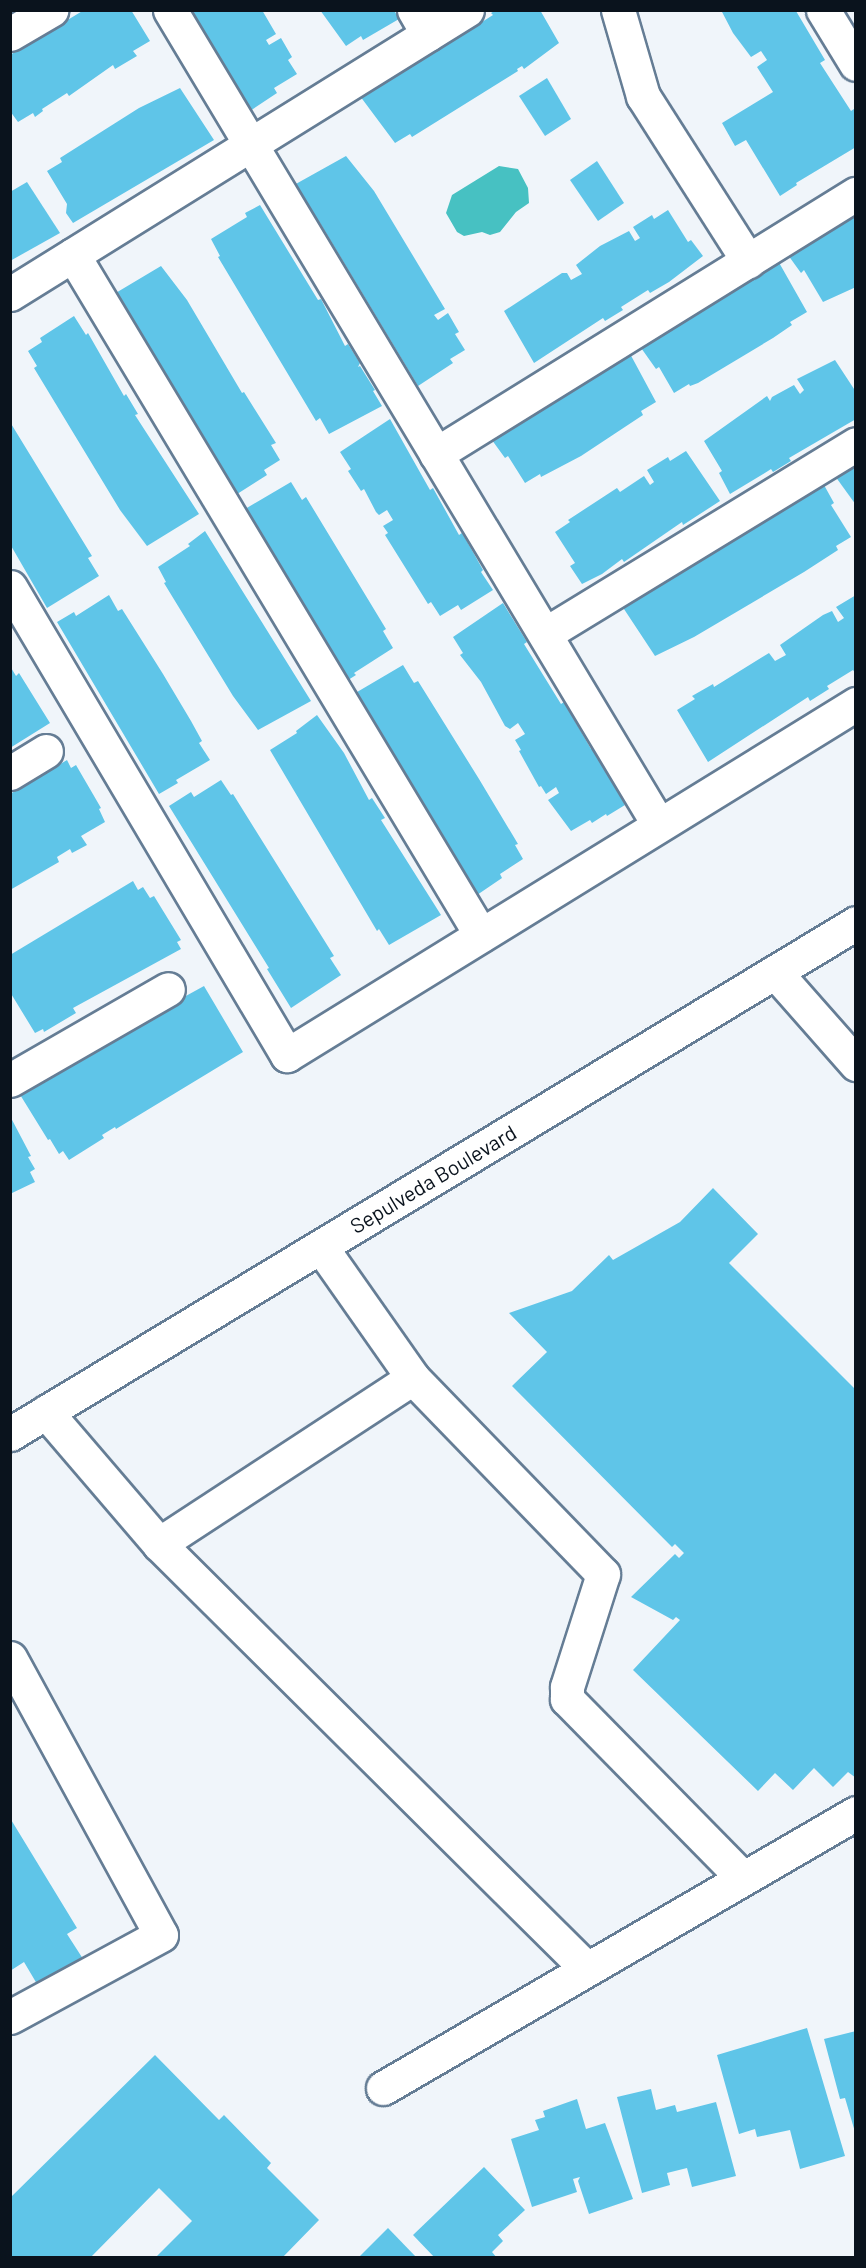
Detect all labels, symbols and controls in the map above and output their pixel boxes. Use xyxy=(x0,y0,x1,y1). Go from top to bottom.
street label: Sepulveda Boulevard xyxy=(345,1119,521,1239)

